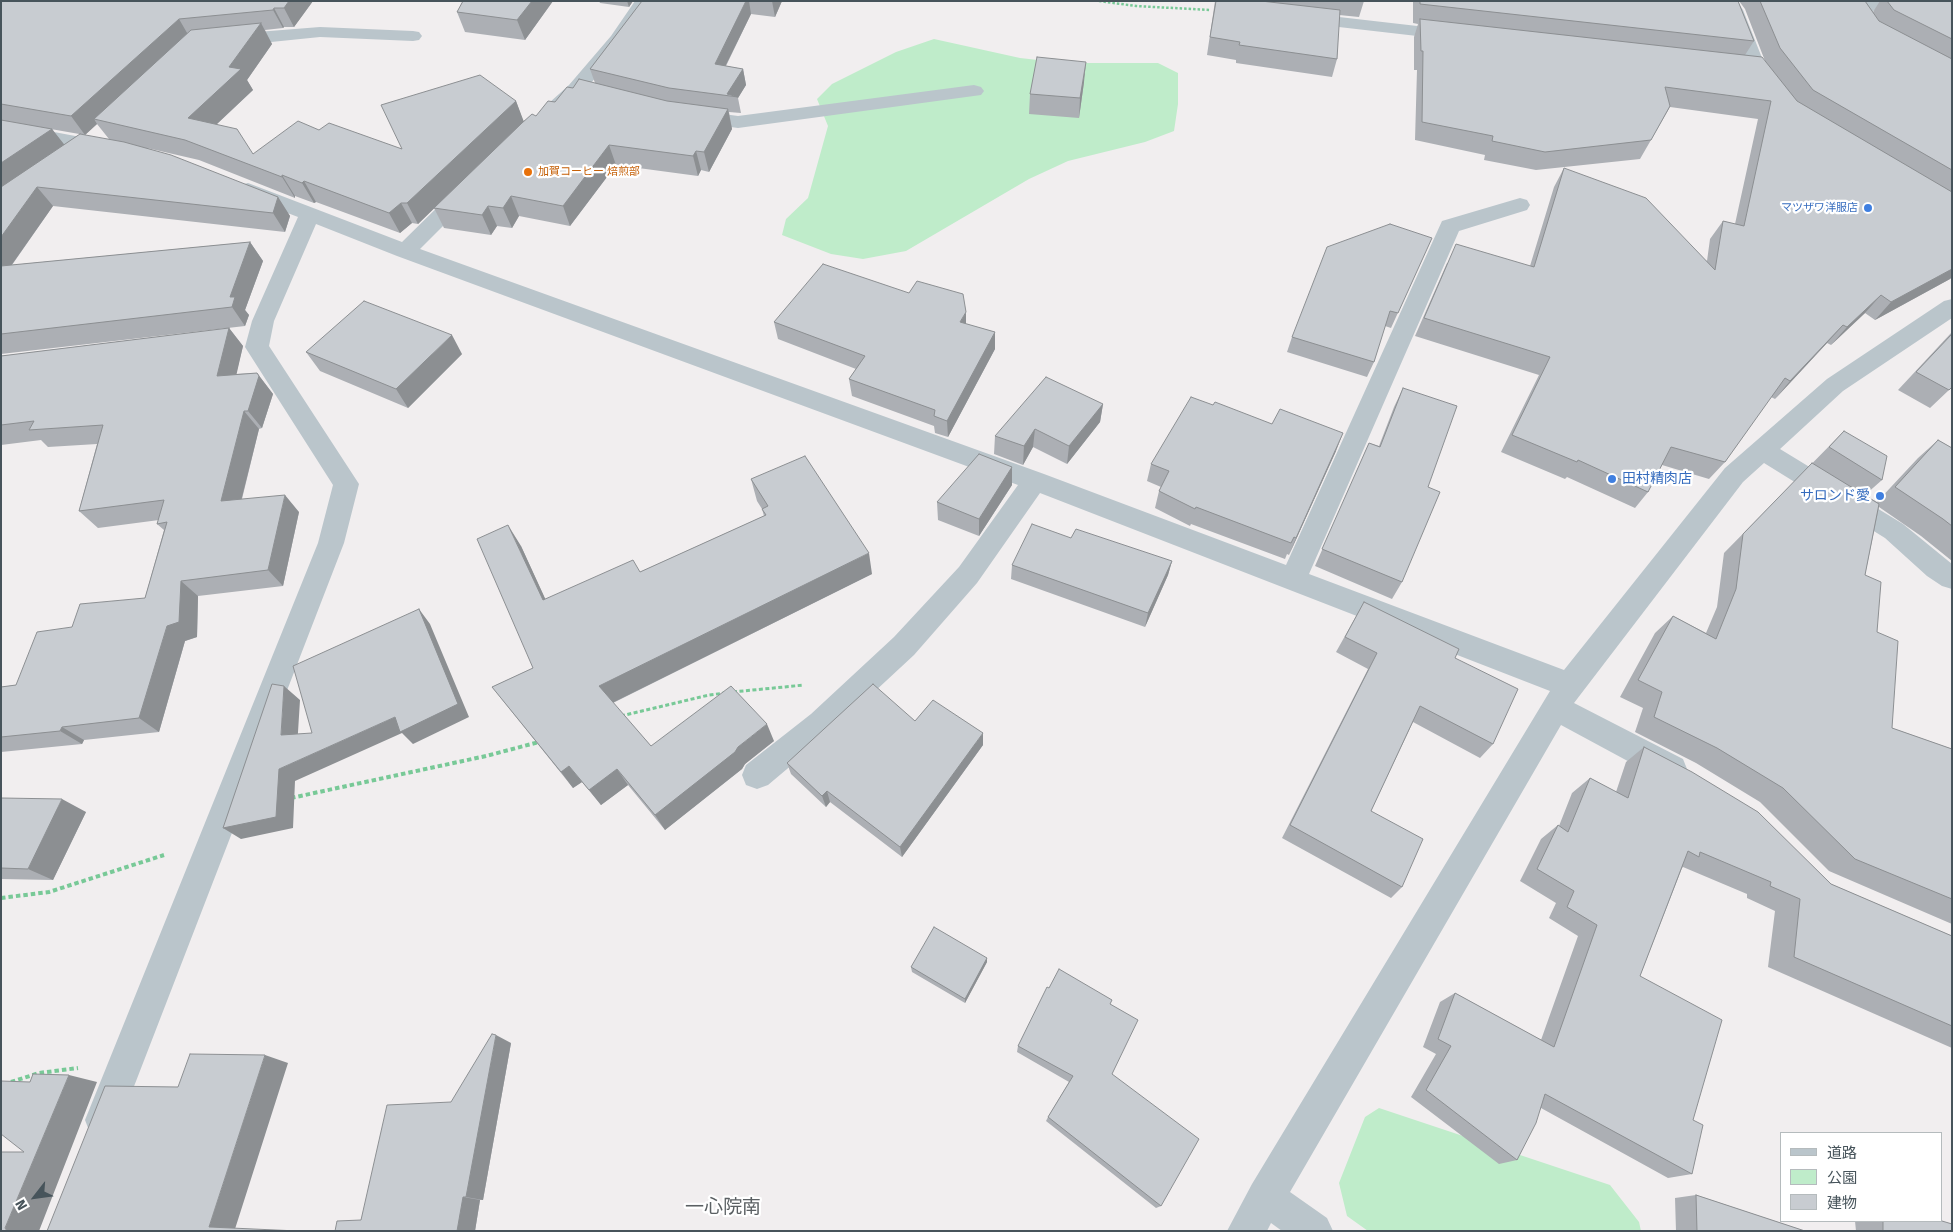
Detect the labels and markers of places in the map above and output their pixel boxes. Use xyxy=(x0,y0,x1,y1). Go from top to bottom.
place label: 加賀コーヒー 焙煎部 xyxy=(538,165,640,179)
marker: 加賀コーヒー 焙煎部 xyxy=(522,166,534,178)
place label: マツザワ洋服店 xyxy=(1781,201,1858,215)
marker: マツザワ洋服店 xyxy=(1862,202,1874,214)
place label: 田村精肉店 xyxy=(1622,471,1692,487)
marker: 田村精肉店 xyxy=(1606,473,1618,485)
place label: サロンド愛 xyxy=(1800,488,1870,504)
marker: サロンド愛 xyxy=(1874,490,1886,502)

